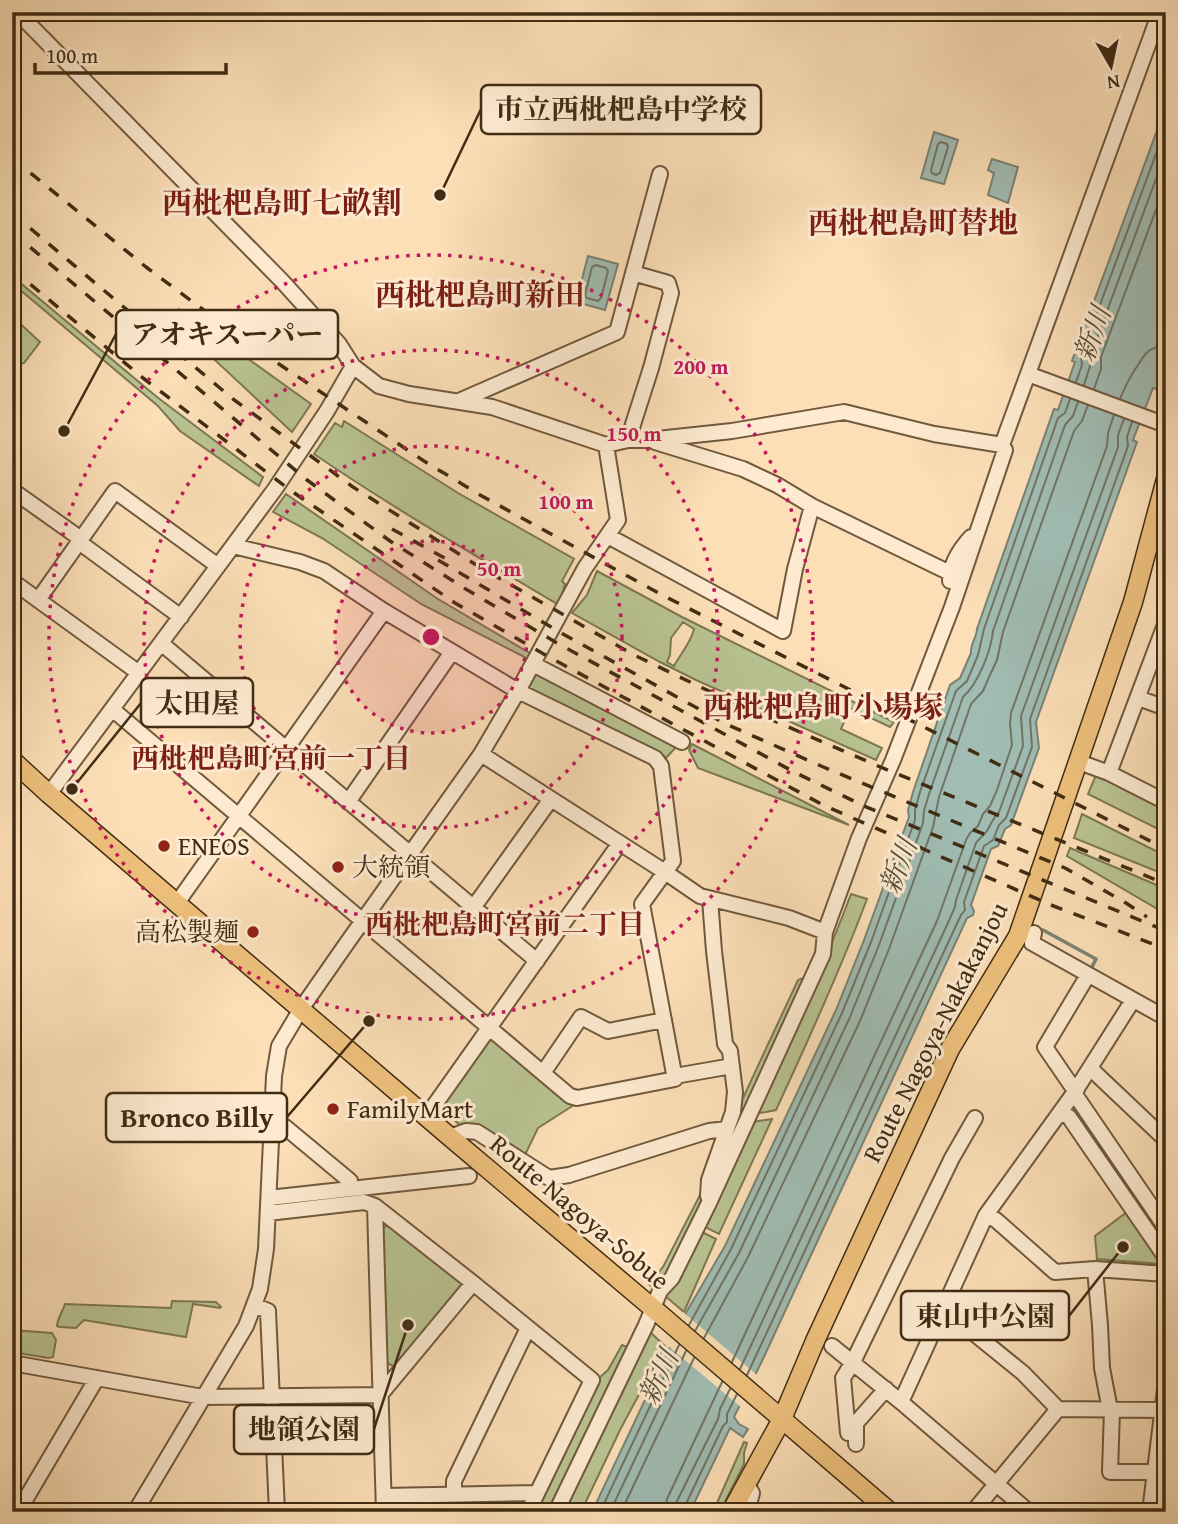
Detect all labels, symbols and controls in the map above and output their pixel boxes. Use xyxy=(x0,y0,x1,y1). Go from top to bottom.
scale bar xyxy=(35,32,226,76)
north arrow xyxy=(1076,32,1146,102)
text: 100 m xyxy=(46,40,98,71)
text: N xyxy=(1105,68,1122,98)
callout: 市立西枇杷島中学校 xyxy=(481,85,761,134)
text: 市立西枇杷島中学校 xyxy=(495,88,747,129)
district label: 西枇杷島町七畝割 xyxy=(162,180,402,224)
district label: 西枇杷島町替地 xyxy=(808,200,1018,244)
district label: 西枇杷島町新田 xyxy=(375,272,585,316)
water label: 新川 xyxy=(1063,298,1121,367)
callout: アオキスーパー xyxy=(116,310,338,359)
text: アオキスーパー xyxy=(131,313,323,354)
text: 200 m xyxy=(673,351,729,382)
text: 150 m xyxy=(606,418,662,449)
text: 100 m xyxy=(538,486,594,517)
text: 50 m xyxy=(477,553,521,584)
centre of rings xyxy=(419,625,443,649)
callout: 太田屋 xyxy=(141,678,253,727)
text: 太田屋 xyxy=(155,682,239,723)
district label: 西枇杷島町小場塚 xyxy=(703,684,943,728)
district label: 西枇杷島町宮前一丁目 xyxy=(131,737,411,778)
place label: ENEOS xyxy=(178,826,250,865)
water label: 新川 xyxy=(868,830,928,899)
marker: ENEOS xyxy=(156,838,172,854)
place label: 大統領 xyxy=(352,847,430,886)
marker: 大統領 xyxy=(330,859,346,875)
street label: Route Nagoya-Nakakanjou xyxy=(852,895,1017,1169)
district label: 西枇杷島町宮前二丁目 xyxy=(365,903,645,944)
place label: 高松製麺 xyxy=(135,912,239,951)
marker: 高松製麺 xyxy=(245,924,261,940)
place label: FamilyMart xyxy=(347,1089,473,1128)
callout: Bronco Billy xyxy=(106,1093,287,1142)
text: Bronco Billy xyxy=(121,1096,274,1137)
marker: FamilyMart xyxy=(325,1101,341,1117)
street label: Route Nagoya-Sobue xyxy=(482,1125,679,1299)
callout: 東山中公園 xyxy=(901,1291,1069,1340)
text: 東山中公園 xyxy=(915,1295,1055,1336)
water label: 新川 xyxy=(627,1340,689,1411)
callout: 地領公園 xyxy=(234,1405,374,1454)
text: 地領公園 xyxy=(248,1408,360,1449)

